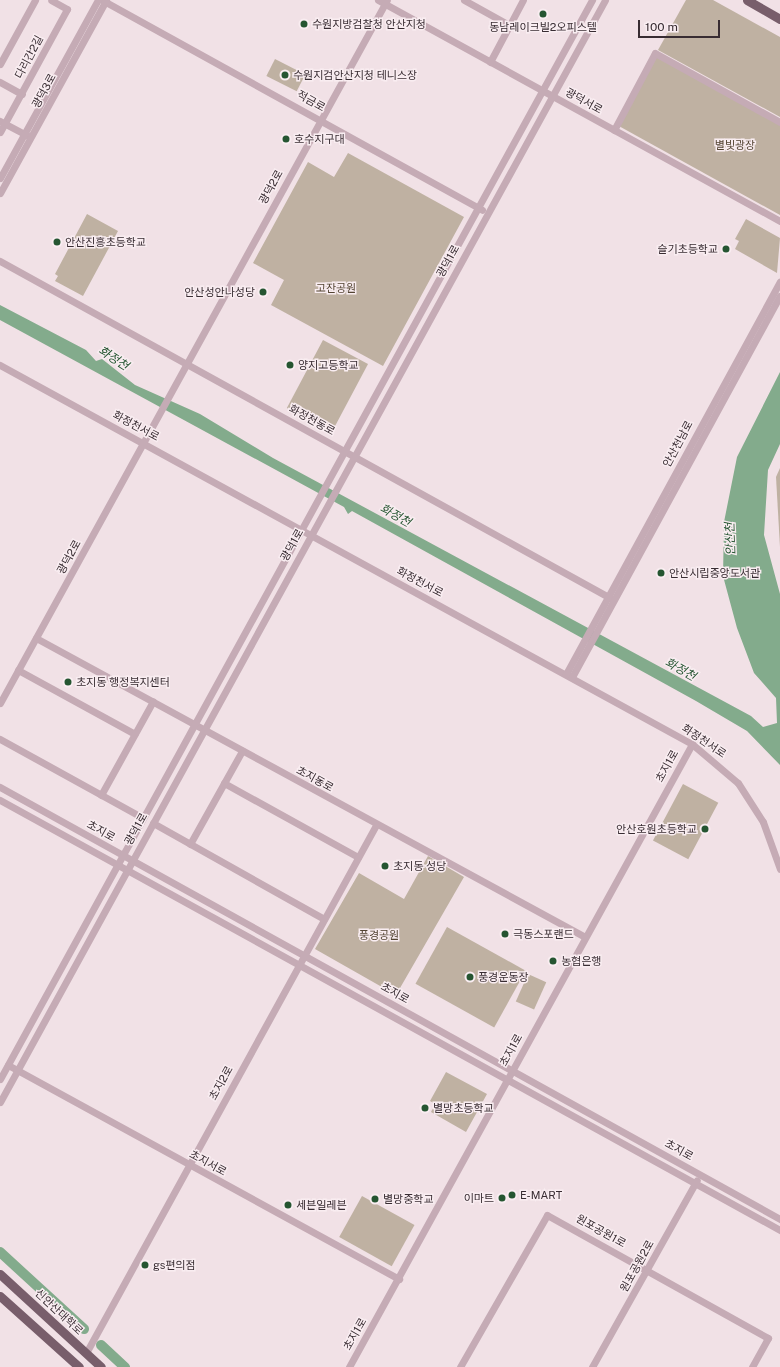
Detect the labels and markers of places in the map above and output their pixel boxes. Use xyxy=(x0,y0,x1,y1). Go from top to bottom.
marker: 동남레이크빌2오피스텔 xyxy=(538,9,548,19)
place label: 수원지방검찰청 안산지청 xyxy=(312,17,426,31)
marker: 수원지방검찰청 안산지청 xyxy=(299,19,309,29)
place label: 동남레이크빌2오피스텔 xyxy=(489,20,597,34)
place label: 수원지검안산지청 테니스장 xyxy=(293,68,417,82)
marker: 수원지검안산지청 테니스장 xyxy=(280,70,290,80)
place label: 호수지구대 xyxy=(294,132,345,146)
marker: 호수지구대 xyxy=(281,134,291,144)
place label: 안산진흥초등학교 xyxy=(65,235,146,249)
marker: 안산진흥초등학교 xyxy=(52,237,62,247)
place label: 슬기초등학교 xyxy=(657,242,718,256)
marker: 슬기초등학교 xyxy=(721,244,731,254)
place label: 안산성안나성당 xyxy=(184,285,255,299)
marker: 안산성안나성당 xyxy=(258,287,268,297)
place label: 양지고등학교 xyxy=(298,358,359,372)
marker: 양지고등학교 xyxy=(285,360,295,370)
place label: 안산시립중앙도서관 xyxy=(669,566,760,580)
marker: 안산시립중앙도서관 xyxy=(656,568,666,578)
place label: 초지동 행정복지센터 xyxy=(76,675,170,689)
marker: 초지동 행정복지센터 xyxy=(63,677,73,687)
place label: 안산호원초등학교 xyxy=(616,822,697,836)
marker: 안산호원초등학교 xyxy=(700,824,710,834)
place label: 초지동 성당 xyxy=(393,859,446,873)
marker: 초지동 성당 xyxy=(380,861,390,871)
place label: 극동스포랜드 xyxy=(513,927,574,941)
marker: 극동스포랜드 xyxy=(500,929,510,939)
place label: 농협은행 xyxy=(561,954,601,968)
marker: 농협은행 xyxy=(548,956,558,966)
place label: 풍경운동장 xyxy=(478,970,529,984)
marker: 풍경운동장 xyxy=(465,972,475,982)
place label: 별망초등학교 xyxy=(433,1101,494,1115)
marker: 별망초등학교 xyxy=(420,1103,430,1113)
place label: E-MART xyxy=(520,1188,562,1202)
marker: E-MART xyxy=(507,1190,517,1200)
place label: 이마트 xyxy=(464,1191,494,1205)
place label: 별망중학교 xyxy=(383,1192,434,1206)
marker: 이마트 xyxy=(497,1193,507,1203)
marker: 별망중학교 xyxy=(370,1194,380,1204)
place label: 세븐일레븐 xyxy=(296,1198,347,1212)
marker: 세븐일레븐 xyxy=(283,1200,293,1210)
place label: gs편의점 xyxy=(153,1258,196,1272)
marker: gs편의점 xyxy=(140,1260,150,1270)

